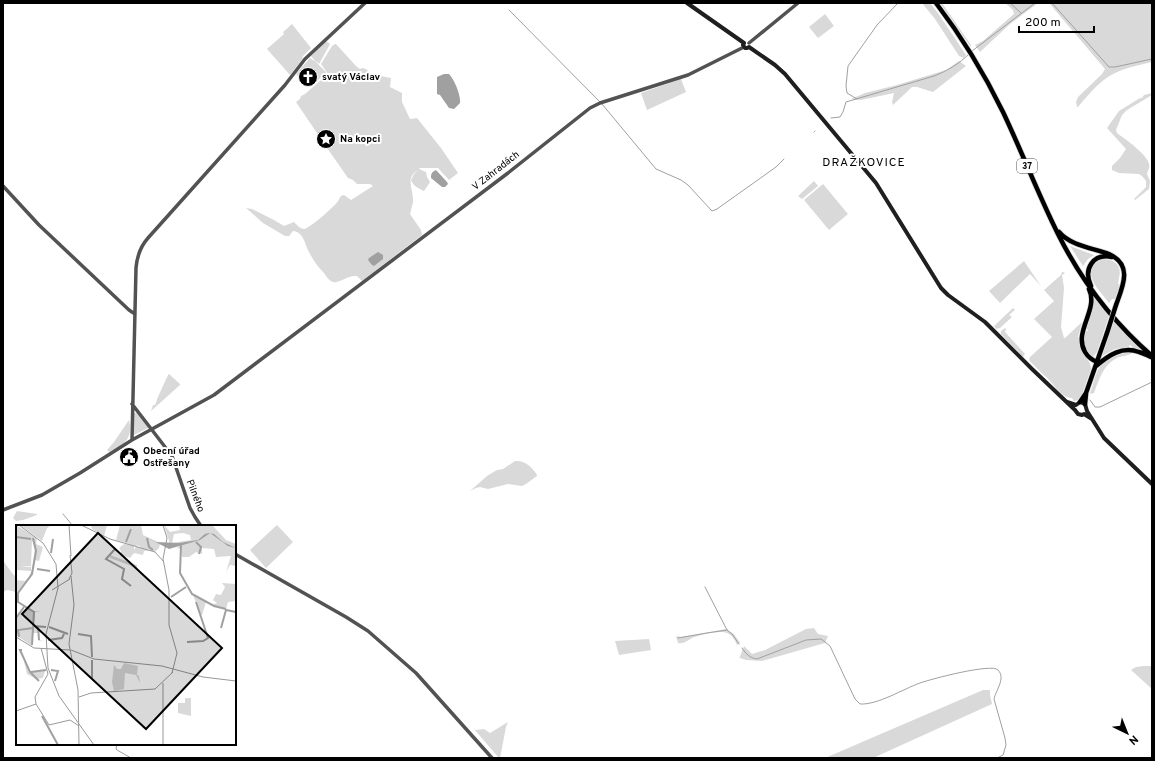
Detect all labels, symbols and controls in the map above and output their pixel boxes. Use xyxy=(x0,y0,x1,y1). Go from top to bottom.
scale bar xyxy=(1019,8,1094,34)
text: 200 m xyxy=(1025,15,1061,31)
church icon: svatý Václav xyxy=(297,66,319,88)
place label: svatý Václav xyxy=(322,71,381,84)
place icon: Na kopci xyxy=(315,128,337,150)
place label: Na kopci xyxy=(340,133,380,146)
street label: V Zahradách xyxy=(470,148,522,194)
district label: DRAŽKOVICE xyxy=(822,155,906,171)
road number: 37 xyxy=(1017,159,1037,173)
place label: Obecní úřad Ostřešany xyxy=(143,445,200,470)
public building icon: Obecní úřad Ostřešany xyxy=(118,446,140,468)
street label: Pilného xyxy=(183,478,207,515)
inset map xyxy=(16,525,236,745)
north arrow xyxy=(1107,713,1147,753)
text: N xyxy=(1125,732,1141,747)

